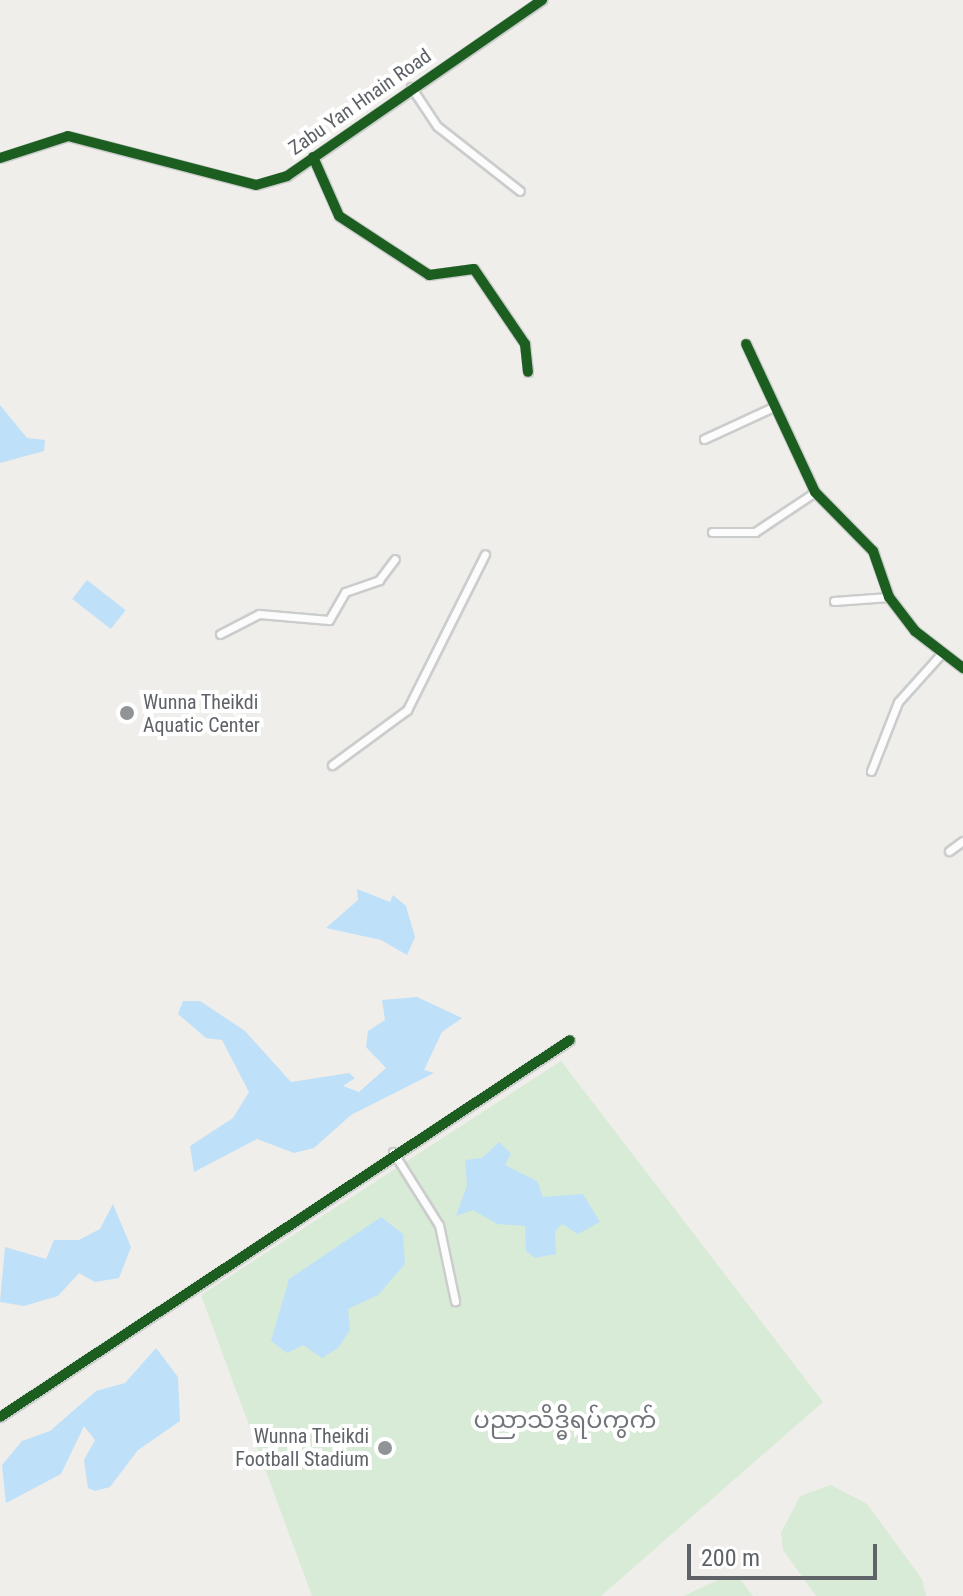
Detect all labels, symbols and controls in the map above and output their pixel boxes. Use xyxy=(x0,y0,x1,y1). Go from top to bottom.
street label: Zabu Yan Hnain Road xyxy=(284,44,436,160)
place label: Wunna Theikdi Aquatic Center xyxy=(143,690,260,737)
marker: Wunna Theikdi Aquatic Center xyxy=(118,704,136,722)
district label: ပညာသိဒ္ဓိရပ်ကွက် xyxy=(474,1407,656,1435)
place label: Wunna Theikdi Football Stadium xyxy=(235,1424,369,1471)
marker: Wunna Theikdi Football Stadium xyxy=(376,1439,394,1457)
scale bar xyxy=(691,1528,881,1578)
text: 200 m xyxy=(701,1544,760,1572)

